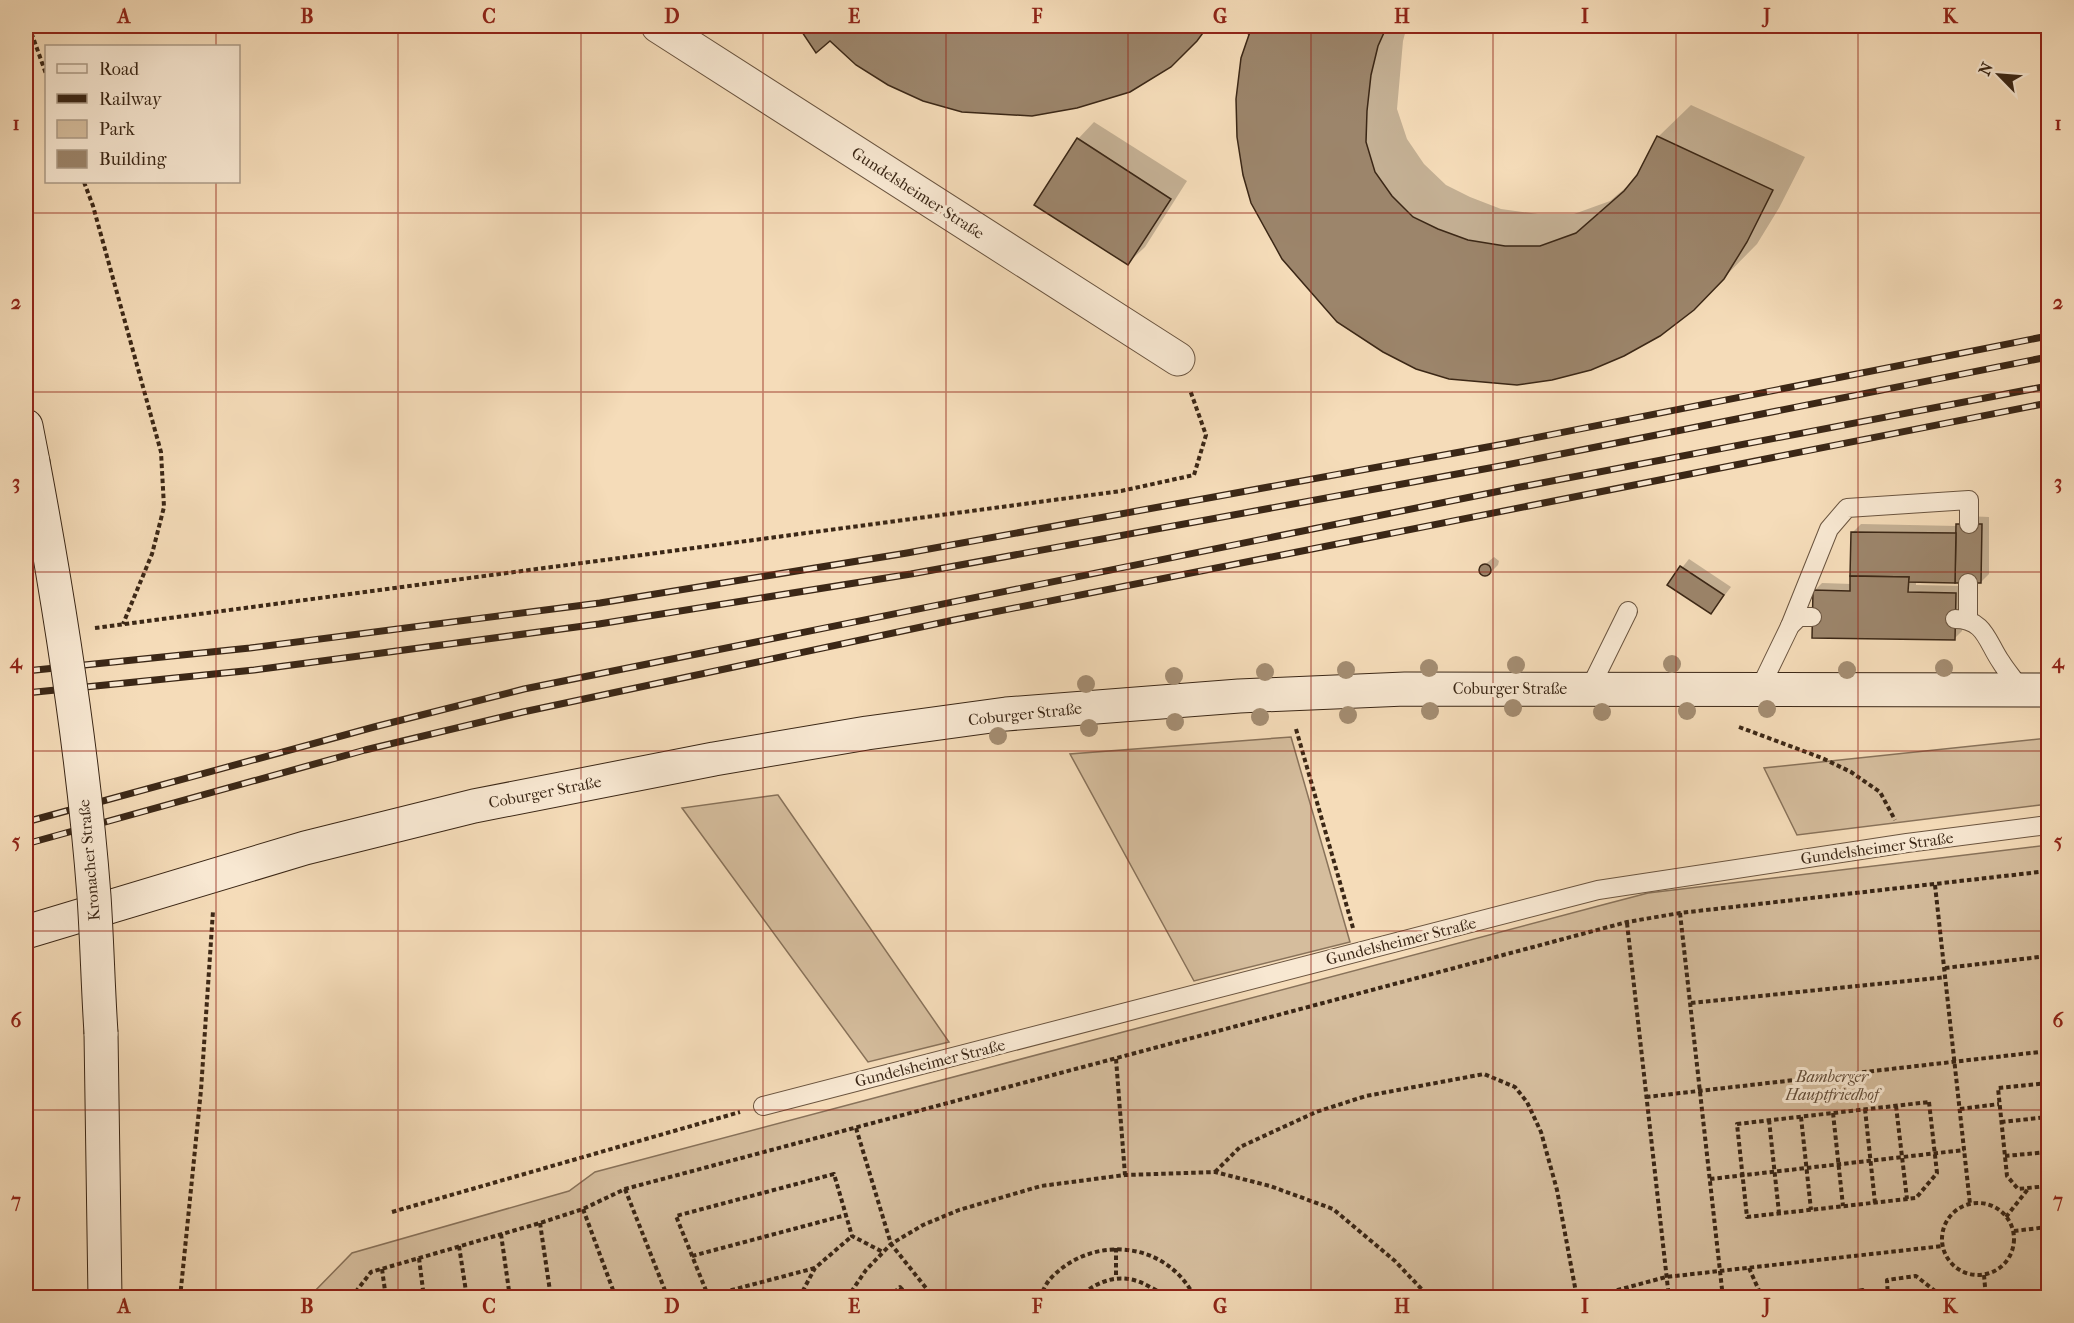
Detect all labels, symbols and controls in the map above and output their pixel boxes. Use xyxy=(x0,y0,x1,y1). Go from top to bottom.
text: A xyxy=(116,5,132,28)
text: B xyxy=(300,5,314,28)
text: C xyxy=(482,5,496,28)
text: D xyxy=(664,5,680,28)
text: E xyxy=(848,5,860,28)
text: F xyxy=(1031,5,1043,28)
text: G xyxy=(1213,5,1227,28)
text: H xyxy=(1394,5,1410,28)
text: I xyxy=(1581,5,1589,28)
text: J xyxy=(1761,5,1771,28)
text: K xyxy=(1943,5,1959,28)
legend xyxy=(45,45,240,183)
north arrow xyxy=(1969,45,2029,105)
text: Road xyxy=(99,59,139,80)
text: N xyxy=(1975,59,1997,78)
text: Railway xyxy=(99,89,163,110)
text: 1 xyxy=(12,112,20,135)
text: 1 xyxy=(2054,112,2062,135)
text: Park xyxy=(99,119,136,140)
street label: Gundelsheimer Straße xyxy=(848,143,988,243)
text: Building xyxy=(99,149,167,170)
text: 2 xyxy=(11,291,21,314)
text: 2 xyxy=(2053,291,2063,314)
text: 3 xyxy=(12,471,20,494)
text: 3 xyxy=(2054,471,2062,494)
text: 4 xyxy=(9,650,23,674)
text: 4 xyxy=(2051,650,2065,674)
street label: Coburger Straße xyxy=(1453,679,1567,698)
street label: Coburger Straße xyxy=(967,699,1083,729)
street label: Coburger Straße xyxy=(487,772,603,812)
street label: Kronacher Straße xyxy=(74,798,104,922)
street label: Gundelsheimer Straße xyxy=(1799,828,1955,868)
text: 5 xyxy=(12,830,21,853)
text: 5 xyxy=(2054,830,2063,853)
street label: Gundelsheimer Straße xyxy=(1324,913,1478,969)
text: 6 xyxy=(11,1009,23,1032)
text: 6 xyxy=(2053,1009,2065,1032)
street label: Gundelsheimer Straße xyxy=(853,1035,1007,1091)
park label: Bamberger Hauptfriedhof xyxy=(1785,1067,1882,1104)
text: 7 xyxy=(10,1189,21,1212)
text: 7 xyxy=(2052,1189,2063,1212)
text: A xyxy=(116,1295,132,1318)
text: B xyxy=(300,1295,314,1318)
text: C xyxy=(482,1295,496,1318)
text: D xyxy=(664,1295,680,1318)
text: E xyxy=(848,1295,860,1318)
text: F xyxy=(1031,1295,1043,1318)
text: G xyxy=(1213,1295,1227,1318)
text: H xyxy=(1394,1295,1410,1318)
text: I xyxy=(1581,1295,1589,1318)
text: J xyxy=(1761,1295,1771,1318)
text: K xyxy=(1943,1295,1959,1318)

